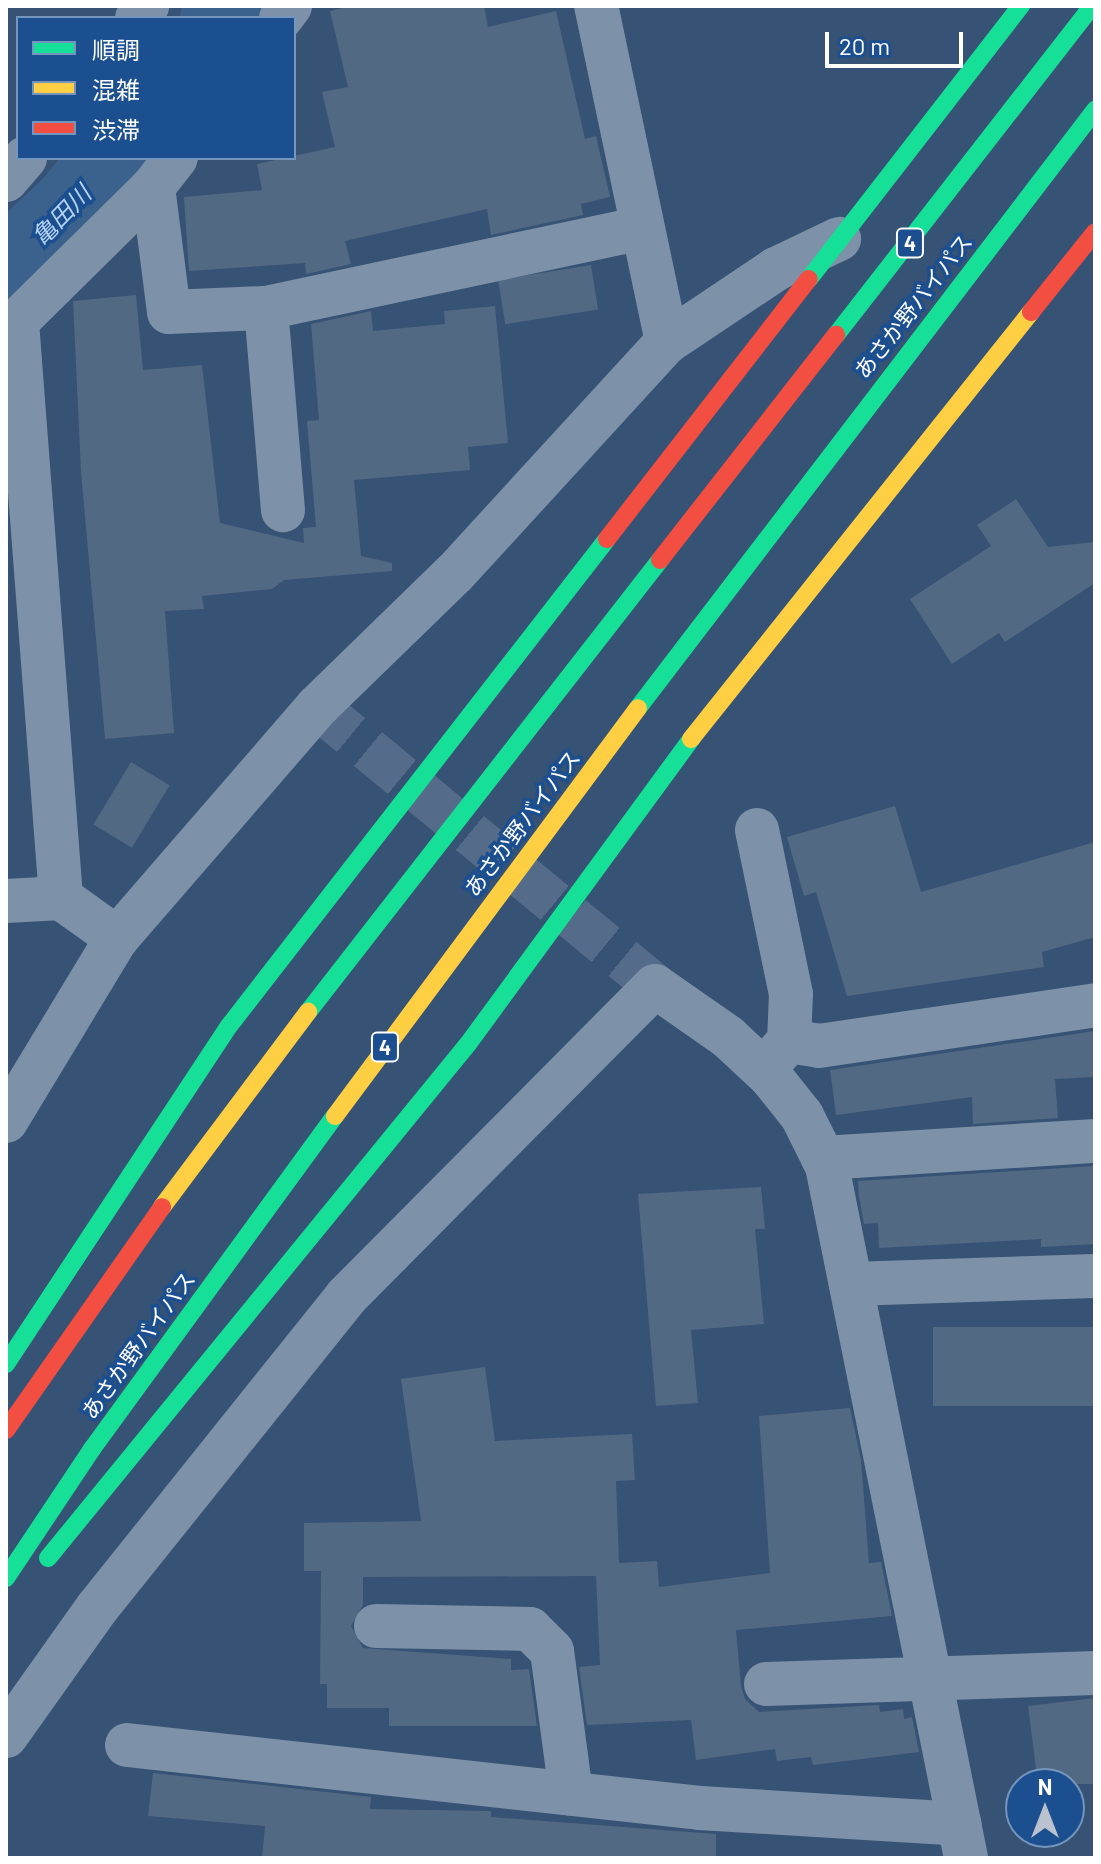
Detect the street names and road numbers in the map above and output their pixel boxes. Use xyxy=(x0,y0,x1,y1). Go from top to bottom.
road number: 4 xyxy=(894,227,926,259)
street label: あさか野バイパス xyxy=(848,229,978,383)
street label: あさか野バイパス xyxy=(458,745,586,901)
road number: 4 xyxy=(369,1031,401,1063)
street label: あさか野バイパス xyxy=(76,1266,200,1424)

